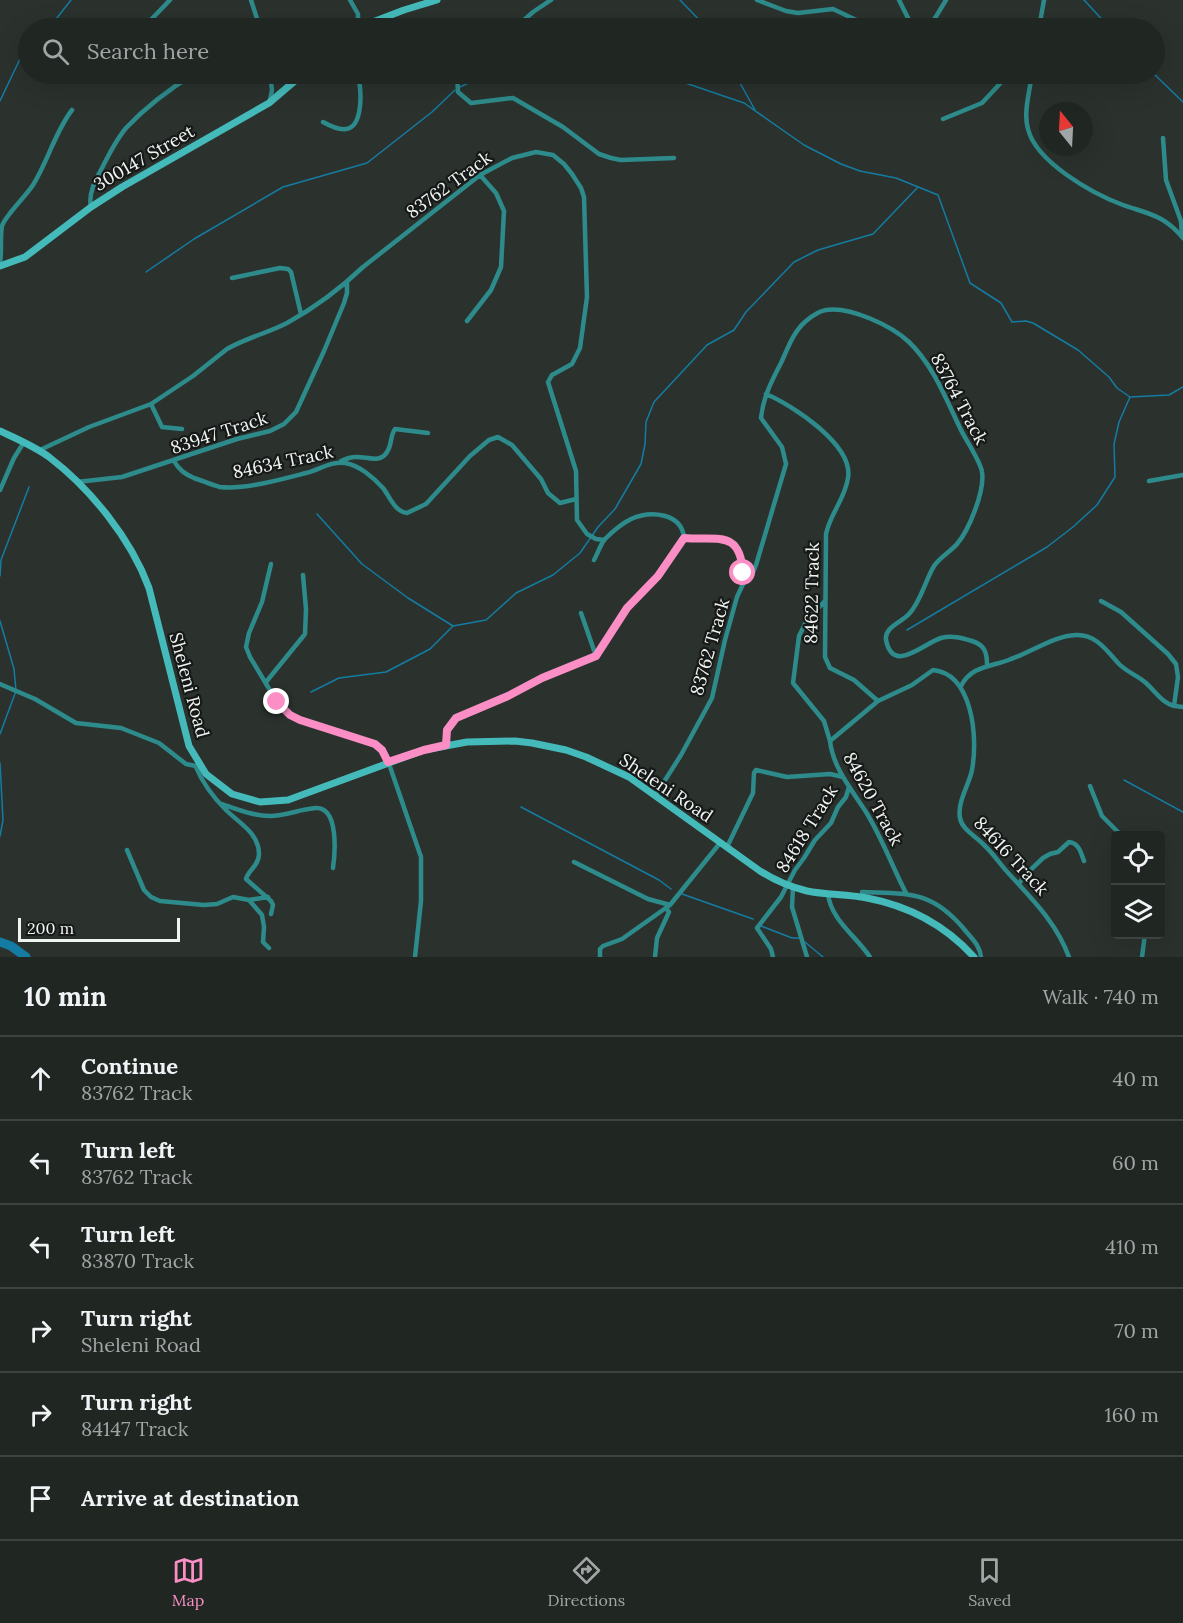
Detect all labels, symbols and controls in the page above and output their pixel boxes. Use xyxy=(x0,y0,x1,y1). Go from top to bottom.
search box xyxy=(18,18,1165,84)
icon: search xyxy=(39,35,72,68)
text: Search here xyxy=(87,37,209,65)
north arrow xyxy=(1039,102,1093,156)
street label: 300147 Street xyxy=(89,119,198,196)
street label: 83762 Track xyxy=(401,146,496,223)
street label: 83764 Track xyxy=(926,349,993,449)
street label: 83947 Track xyxy=(167,406,271,459)
street label: 84634 Track xyxy=(230,440,336,483)
street label: 84622 Track xyxy=(799,542,824,644)
route start xyxy=(729,559,755,585)
street label: 83762 Track xyxy=(685,595,734,698)
street label: Sheleni Road xyxy=(164,630,215,740)
route end xyxy=(263,688,289,714)
street label: Sheleni Road xyxy=(615,748,718,827)
street label: 84620 Track xyxy=(838,748,909,850)
street label: 84618 Track xyxy=(771,780,843,877)
street label: 84616 Track xyxy=(969,811,1054,900)
map controls xyxy=(1111,831,1165,939)
button: locate xyxy=(1111,831,1165,885)
button: layers xyxy=(1111,885,1165,939)
scale bar xyxy=(18,915,180,942)
text: 200 m xyxy=(27,918,74,938)
text: 10 min xyxy=(24,980,107,1013)
text: Walk · 740 m xyxy=(1043,984,1159,1009)
text: Continue xyxy=(81,1052,178,1080)
icon: ahead xyxy=(24,1062,57,1095)
text: 40 m xyxy=(1113,1066,1159,1091)
text: 83762 Track xyxy=(81,1080,192,1105)
text: Turn left xyxy=(81,1136,175,1164)
icon: left xyxy=(24,1146,57,1179)
text: 60 m xyxy=(1112,1150,1159,1175)
text: 83762 Track xyxy=(81,1164,192,1189)
text: Turn left xyxy=(81,1220,175,1248)
icon: left xyxy=(24,1230,57,1263)
text: 410 m xyxy=(1105,1234,1159,1259)
text: 83870 Track xyxy=(81,1248,194,1273)
text: Turn right xyxy=(81,1304,192,1332)
icon: right xyxy=(24,1314,57,1347)
text: 70 m xyxy=(1114,1318,1159,1343)
text: Sheleni Road xyxy=(81,1332,201,1357)
text: Turn right xyxy=(81,1388,192,1416)
icon: right xyxy=(24,1398,57,1431)
text: 160 m xyxy=(1105,1402,1159,1427)
text: 84147 Track xyxy=(81,1416,188,1441)
icon: arrive xyxy=(24,1482,57,1515)
text: Arrive at destination xyxy=(81,1484,299,1512)
tab: Map xyxy=(172,1554,205,1610)
tab: Directions xyxy=(548,1554,625,1610)
tab: Saved xyxy=(968,1554,1011,1610)

